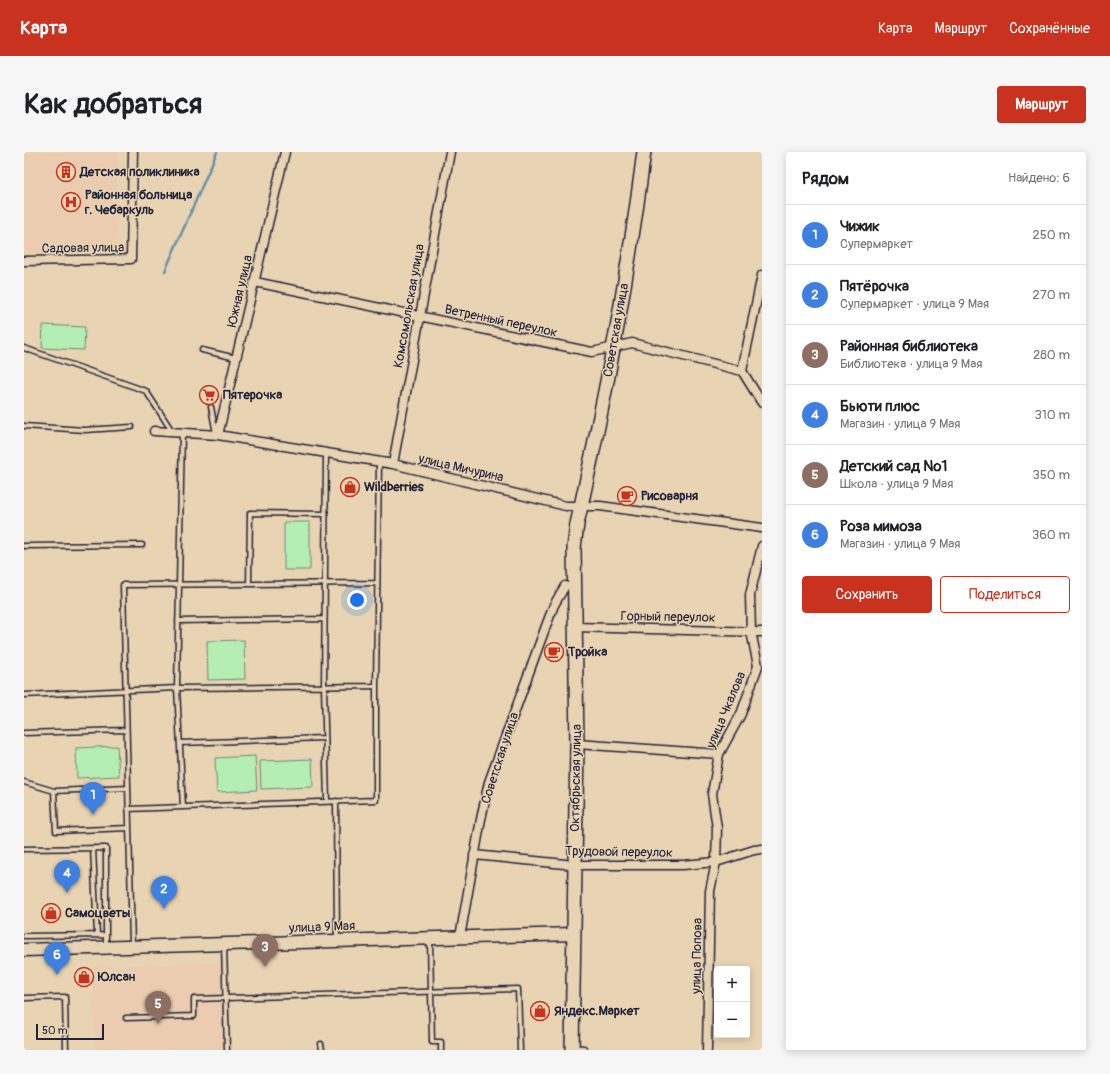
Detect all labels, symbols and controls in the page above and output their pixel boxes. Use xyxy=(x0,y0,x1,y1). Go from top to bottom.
text: Карта xyxy=(20,16,67,40)
text: Карта xyxy=(878,20,913,37)
text: Маршрут xyxy=(935,20,987,37)
text: Сохранённые xyxy=(1009,20,1090,37)
button: Маршрут xyxy=(997,86,1086,123)
text: Как добраться xyxy=(24,87,202,122)
building icon: Детская поликлиника xyxy=(55,161,77,183)
place label: Детская поликлиника xyxy=(79,164,200,180)
text: Рядом xyxy=(802,168,849,189)
text: Найдено: 6 xyxy=(1008,170,1070,186)
place label: Районная больница г. Чебаркуль xyxy=(84,187,192,218)
hospital icon: Районная больница г. Чебаркуль xyxy=(60,191,82,213)
text: Чижик xyxy=(840,217,880,236)
text: 1 xyxy=(812,227,818,243)
text: 250 m xyxy=(1032,227,1070,243)
text: Супермаркет xyxy=(840,236,913,252)
street label: Садовая улица xyxy=(42,239,124,257)
street label: Комсомольская улица xyxy=(390,243,428,369)
street label: Южная улица xyxy=(224,253,256,329)
text: Пятёрочка xyxy=(840,277,909,296)
street label: Советская улица xyxy=(600,282,632,378)
text: 2 xyxy=(811,287,819,303)
text: 270 m xyxy=(1033,287,1070,303)
text: Супермаркет · улица 9 Мая xyxy=(840,296,989,312)
street label: Ветренный переулок xyxy=(443,301,559,341)
text: Районная библиотека xyxy=(840,337,978,356)
text: 3 xyxy=(811,347,819,363)
text: 280 m xyxy=(1033,347,1070,363)
text: Библиотека · улица 9 Мая xyxy=(840,356,982,372)
supermarket icon: Пятерочка xyxy=(198,384,220,406)
place label: Пятерочка xyxy=(223,387,282,403)
text: Бьюти плюс xyxy=(840,397,920,416)
text: 4 xyxy=(811,407,819,423)
text: 310 m xyxy=(1034,407,1070,423)
text: Магазин · улица 9 Мая xyxy=(840,416,960,432)
street label: улица Мичурина xyxy=(416,450,505,486)
text: Детский сад №1 xyxy=(840,457,947,476)
text: 5 xyxy=(811,467,819,483)
text: 350 m xyxy=(1032,467,1070,483)
shop icon: Wildberries xyxy=(339,476,361,498)
text: Школа · улица 9 Мая xyxy=(840,476,953,492)
place label: Wildberries xyxy=(364,479,424,495)
cafe icon: Рисоварня xyxy=(616,485,638,507)
place label: Рисоварня xyxy=(641,488,698,504)
text: Роза мимоза xyxy=(840,517,922,536)
text: 6 xyxy=(811,527,819,543)
text: 360 m xyxy=(1032,527,1070,543)
text: Магазин · улица 9 Мая xyxy=(840,536,960,552)
button: Сохранить xyxy=(802,576,932,613)
button: Поделиться xyxy=(940,576,1070,613)
your location xyxy=(347,590,367,610)
street label: Горный переулок xyxy=(620,608,716,626)
cafe icon: Тройка xyxy=(543,641,565,663)
place label: Тройка xyxy=(567,644,607,660)
street label: улица Чкалова xyxy=(702,669,749,752)
street label: Советская улица xyxy=(478,710,522,806)
street label: Октябрьская улица xyxy=(567,724,585,832)
pin: 1 xyxy=(80,782,106,815)
street label: Трудовой переулок xyxy=(565,843,673,861)
pin: 4 xyxy=(54,860,80,893)
pin: 2 xyxy=(151,876,177,909)
shop icon: Самоцветы xyxy=(40,902,62,924)
place label: Самоцветы xyxy=(65,905,130,921)
street label: улица 9 Мая xyxy=(288,918,355,936)
street label: улица Попова xyxy=(688,918,706,995)
pin: 3 xyxy=(252,934,278,967)
pin: 6 xyxy=(44,942,70,975)
shop icon: Юлсан xyxy=(73,966,95,988)
map controls xyxy=(714,966,750,1038)
button: + xyxy=(714,966,750,1002)
place label: Юлсан xyxy=(97,969,136,985)
pin: 5 xyxy=(145,991,171,1024)
shop icon: Яндекс.Маркет xyxy=(529,1000,551,1022)
button: − xyxy=(714,1002,750,1038)
place label: Яндекс.Маркет xyxy=(554,1003,640,1019)
scale bar xyxy=(36,1022,104,1041)
text: 50 m xyxy=(42,1024,68,1037)

